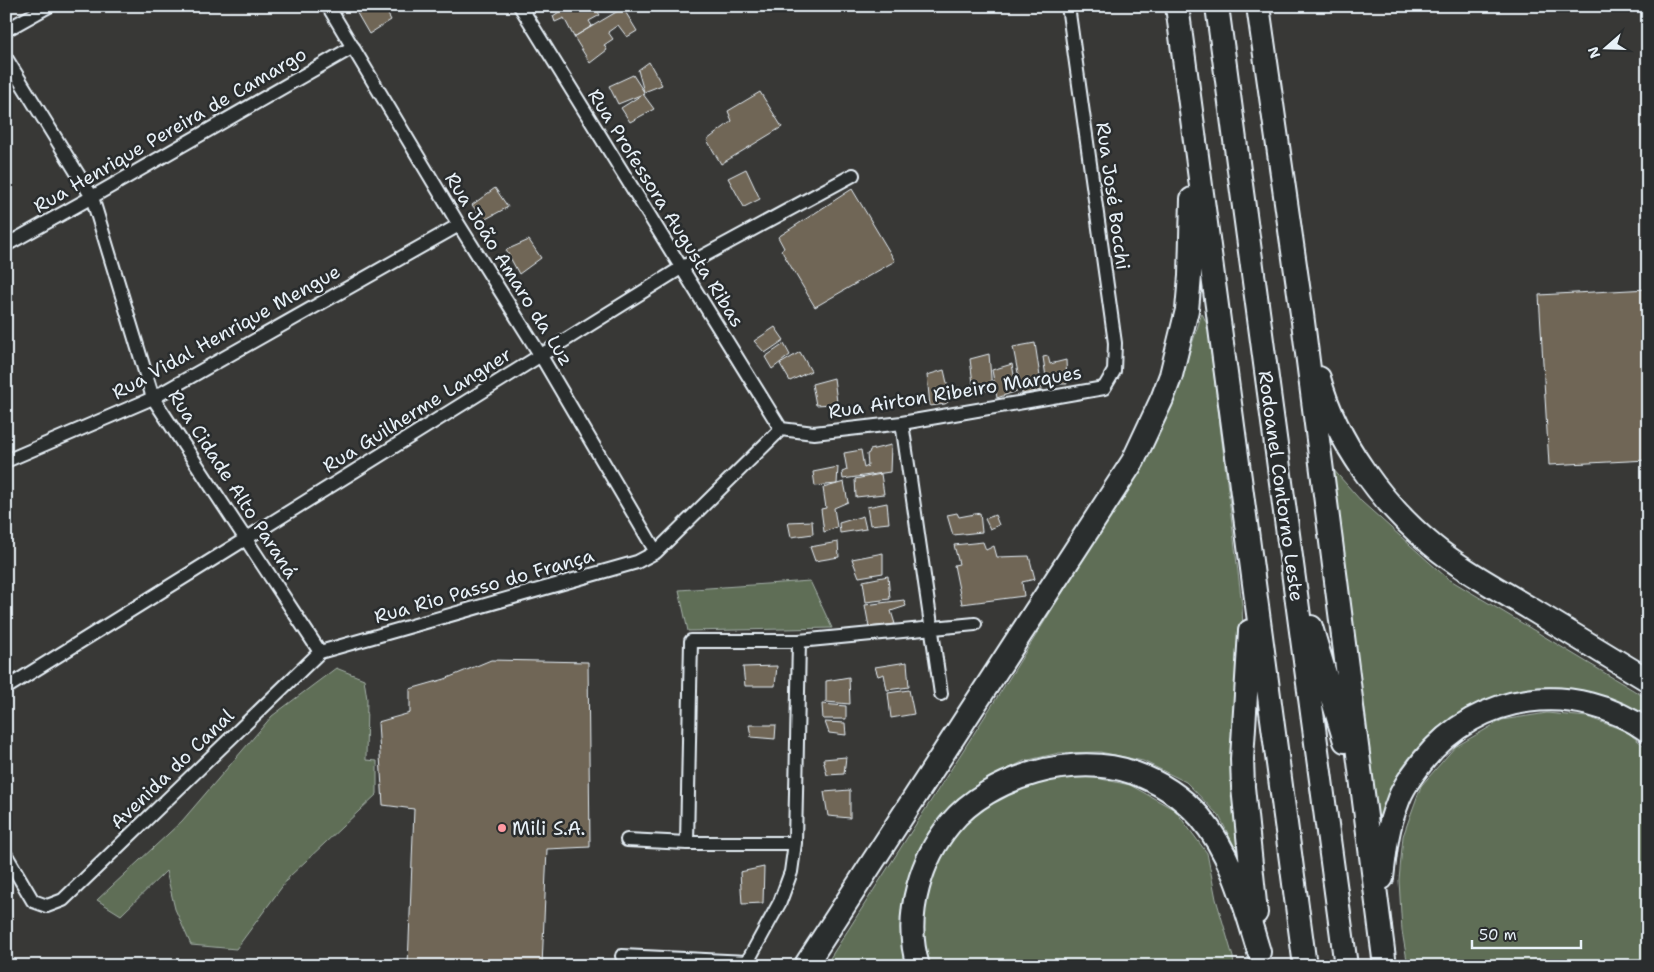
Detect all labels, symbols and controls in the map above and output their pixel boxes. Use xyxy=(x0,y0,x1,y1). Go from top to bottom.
north arrow xyxy=(1582,22,1632,72)
street label: Rua Henrique Pereira de Camargo xyxy=(29,41,311,219)
text: N xyxy=(1583,44,1604,61)
street label: Rua Professora Augusta Ribas xyxy=(582,84,750,332)
street label: Rua José Bocchi xyxy=(1090,121,1136,271)
street label: Rua João Amaro da Luz xyxy=(439,168,579,370)
street label: Rua Vidal Henrique Mengue xyxy=(107,259,345,405)
street label: Rua Guilherme Langner xyxy=(318,342,516,478)
street label: Rua Airton Ribeiro Marques xyxy=(826,360,1084,424)
street label: Rodoanel Contorno Leste xyxy=(1252,369,1310,603)
street label: Rua Cidade Alto Paraná xyxy=(162,385,304,584)
street label: Rua Rio Passo do França xyxy=(371,543,597,629)
street label: Avenida do Canal xyxy=(105,703,239,835)
place label: Mili S.A. xyxy=(512,816,585,841)
marker: Mili S.A. xyxy=(496,822,508,834)
scale bar xyxy=(1472,917,1580,949)
text: 50 m xyxy=(1479,925,1517,945)

